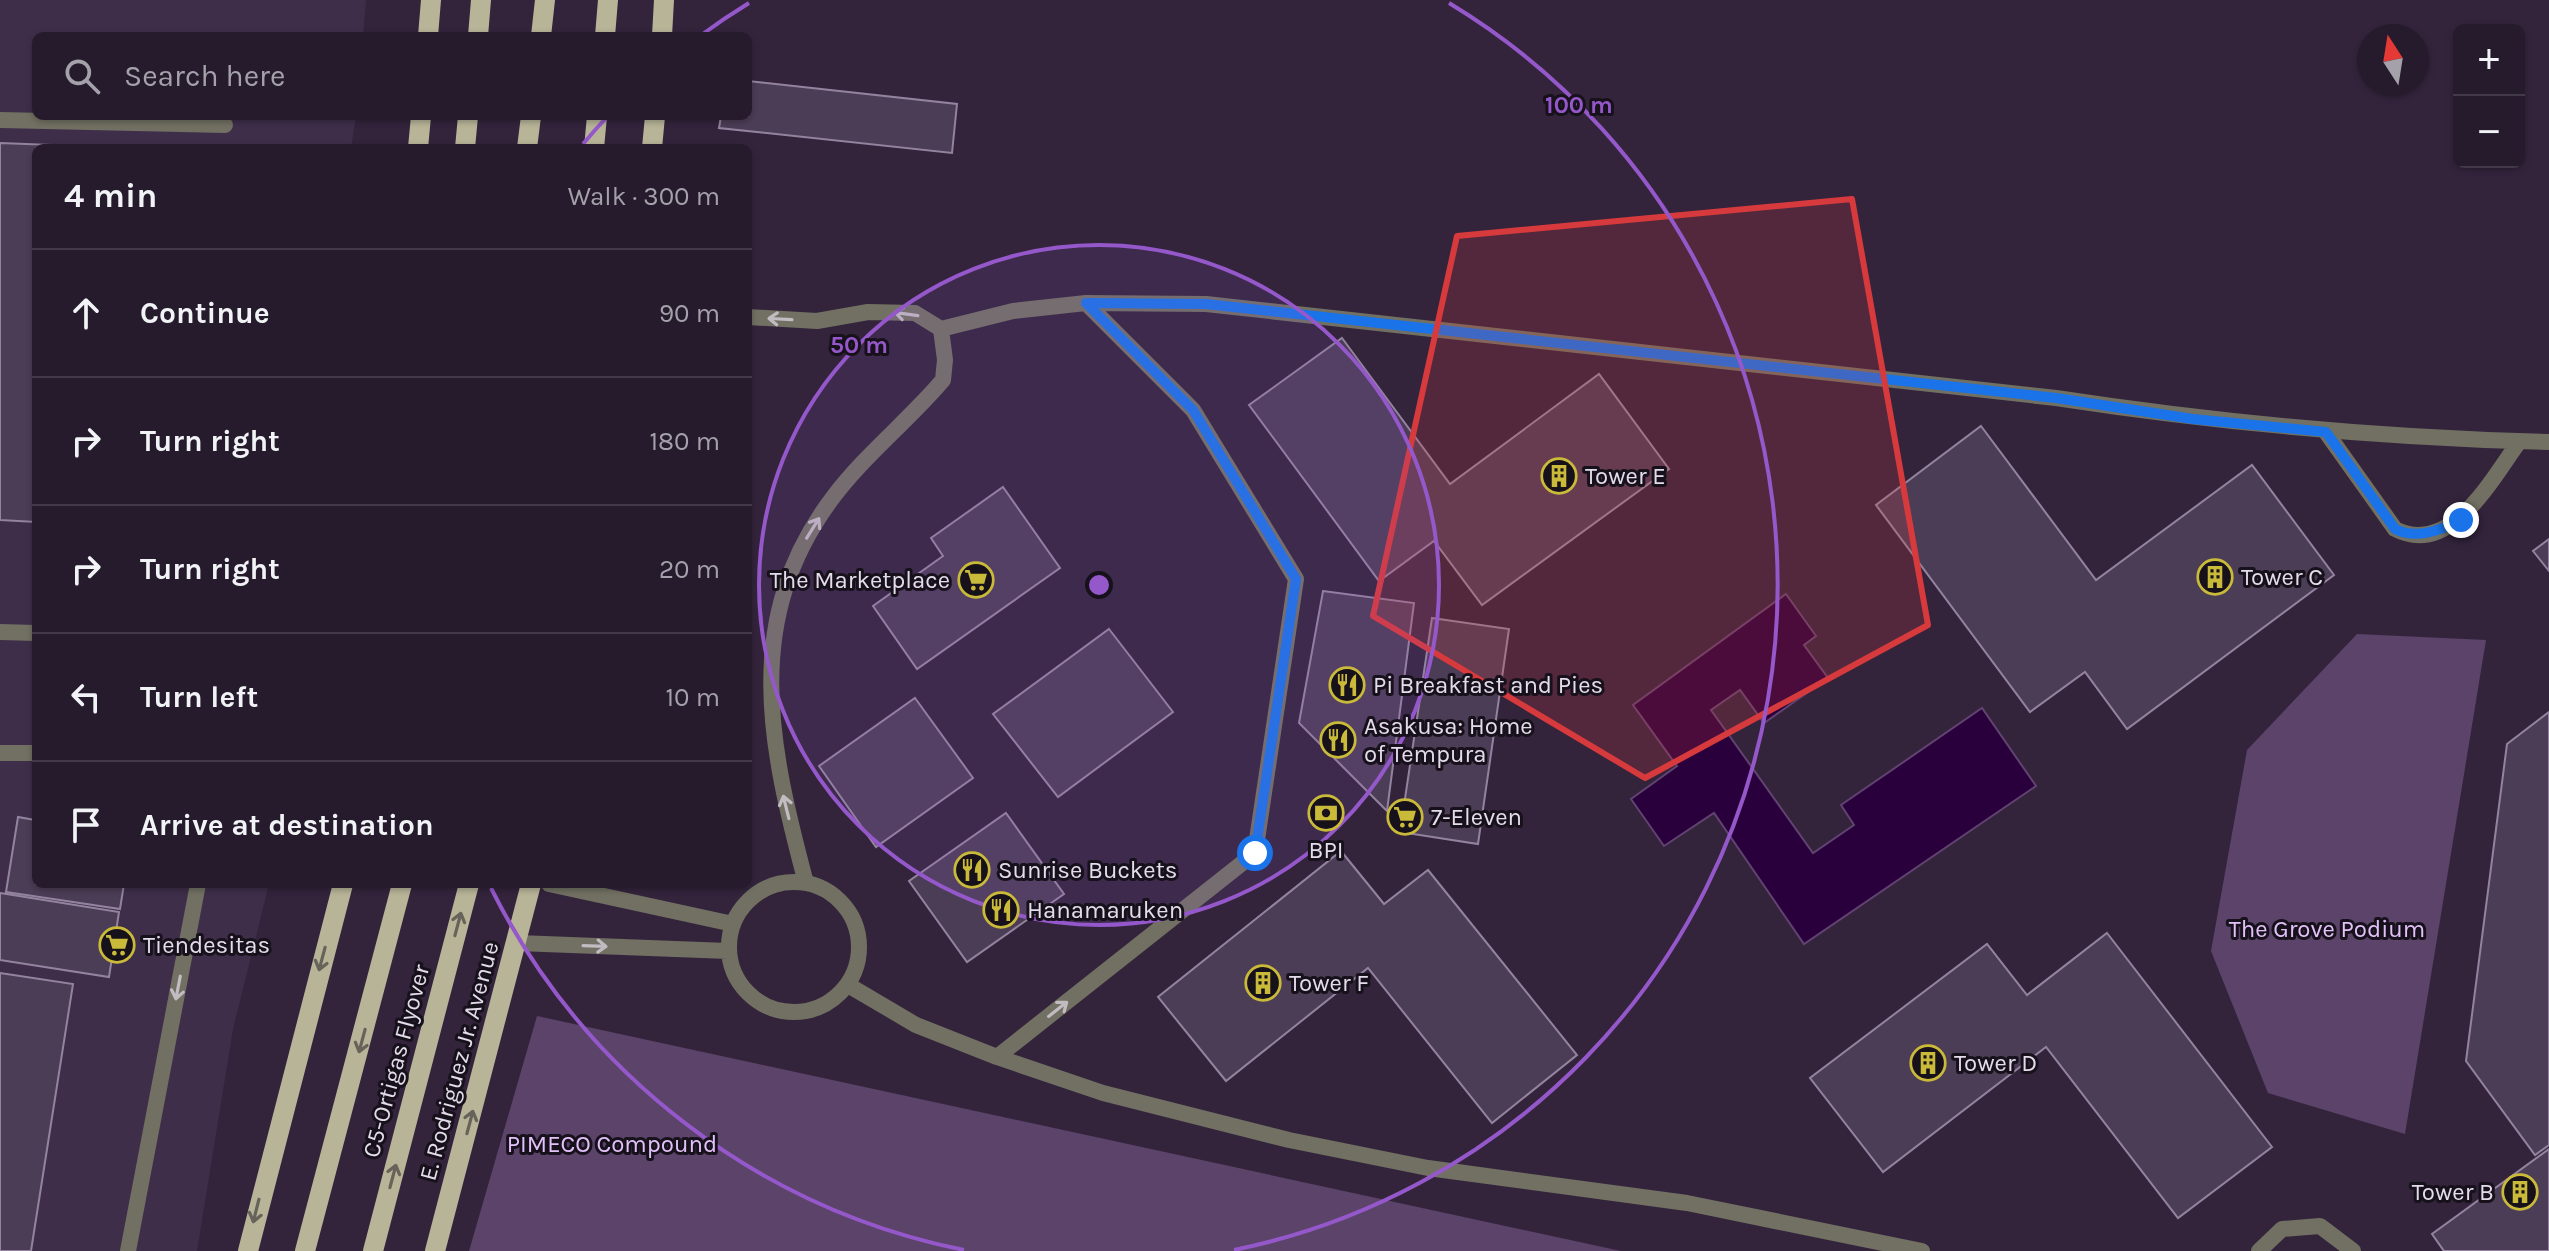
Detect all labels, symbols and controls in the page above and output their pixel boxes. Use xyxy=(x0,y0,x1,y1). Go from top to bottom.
north arrow xyxy=(2357,24,2429,96)
map controls xyxy=(2453,24,2525,168)
button: + xyxy=(2453,24,2525,96)
search box xyxy=(32,32,752,120)
icon: search xyxy=(60,54,104,98)
text: Search here xyxy=(124,58,285,94)
text: 100 m xyxy=(1545,91,1613,119)
button: − xyxy=(2453,96,2525,168)
text: 4 min xyxy=(64,176,157,216)
text: Walk · 300 m xyxy=(568,181,720,212)
icon: ahead xyxy=(64,291,108,335)
text: Continue xyxy=(140,295,270,331)
text: 90 m xyxy=(659,298,720,329)
one-way arrow xyxy=(894,306,920,321)
one-way arrow xyxy=(767,311,794,326)
text: 50 m xyxy=(830,331,888,359)
icon: right xyxy=(64,419,108,463)
text: Turn right xyxy=(140,423,280,459)
text: 180 m xyxy=(650,426,720,457)
building icon: Tower E xyxy=(1540,457,1578,495)
place label: Tower E xyxy=(1585,462,1666,490)
route end xyxy=(2443,502,2479,538)
one-way arrow xyxy=(805,517,821,540)
icon: right xyxy=(64,547,108,591)
text: Turn right xyxy=(140,551,280,587)
text: 20 m xyxy=(659,554,720,585)
building icon: Tower C xyxy=(2196,558,2234,596)
supermarket icon: The Marketplace xyxy=(957,561,995,599)
place label: Tower C xyxy=(2241,563,2323,591)
place label: The Marketplace xyxy=(770,566,950,594)
centre of rings xyxy=(1085,571,1113,599)
restaurant icon: Pi Breakfast and Pies xyxy=(1328,666,1366,704)
place label: Pi Breakfast and Pies xyxy=(1373,671,1603,699)
icon: left xyxy=(64,675,108,719)
text: Turn left xyxy=(140,679,258,715)
text: 10 m xyxy=(665,682,720,713)
place label: Asakusa: Home of Tempura xyxy=(1364,712,1533,768)
restaurant icon: Asakusa: Home of Tempura xyxy=(1319,721,1357,759)
bank icon: BPI xyxy=(1307,794,1345,832)
one-way arrow xyxy=(778,795,793,821)
supermarket icon: 7-Eleven xyxy=(1386,798,1424,836)
icon: arrive xyxy=(64,803,108,847)
place label: 7-Eleven xyxy=(1431,803,1522,831)
text: Arrive at destination xyxy=(140,807,434,843)
route start xyxy=(1237,835,1273,871)
place label: BPI xyxy=(1309,836,1343,864)
restaurant icon: Sunrise Buckets xyxy=(953,851,991,889)
place label: Sunrise Buckets xyxy=(998,856,1177,884)
restaurant icon: Hanamaruken xyxy=(982,891,1020,929)
place label: Hanamaruken xyxy=(1027,896,1183,924)
one-way arrow xyxy=(452,912,467,937)
park label: The Grove Podium xyxy=(2229,915,2425,943)
supermarket icon: Tiendesitas xyxy=(98,926,136,964)
place label: Tiendesitas xyxy=(143,931,270,959)
street label: E. Rodriguez Jr. Avenue xyxy=(414,938,504,1184)
one-way arrow xyxy=(581,939,608,954)
one-way arrow xyxy=(314,946,329,972)
street label: C5-Ortigas Flyover xyxy=(357,961,435,1161)
building icon: Tower F xyxy=(1244,964,1282,1002)
place label: Tower F xyxy=(1289,969,1369,997)
one-way arrow xyxy=(170,975,185,1000)
one-way arrow xyxy=(1047,1000,1068,1017)
one-way arrow xyxy=(354,1027,369,1053)
building icon: Tower D xyxy=(1909,1044,1947,1082)
place label: Tower D xyxy=(1954,1049,2037,1077)
one-way arrow xyxy=(463,1109,478,1135)
park label: PIMECO Compound xyxy=(507,1130,717,1158)
one-way arrow xyxy=(386,1163,401,1189)
building icon: Tower B xyxy=(2501,1173,2539,1211)
place label: Tower B xyxy=(2412,1178,2494,1206)
one-way arrow xyxy=(248,1197,263,1223)

